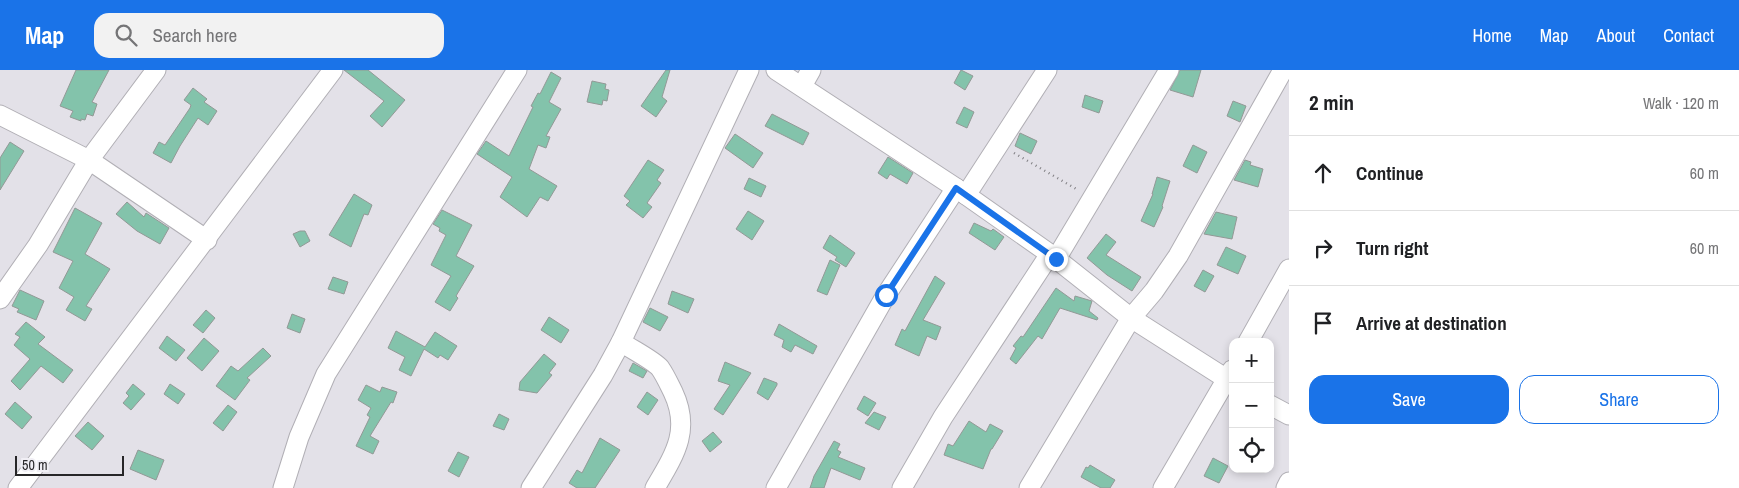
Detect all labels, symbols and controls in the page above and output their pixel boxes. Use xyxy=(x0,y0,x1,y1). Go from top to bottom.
search box xyxy=(94,13,444,58)
text: Map xyxy=(25,19,64,51)
icon: search xyxy=(112,21,140,49)
text: Search here xyxy=(152,22,237,48)
text: Home xyxy=(1472,23,1512,48)
text: Map xyxy=(1540,23,1569,48)
text: About xyxy=(1597,23,1635,48)
text: Contact xyxy=(1663,23,1714,48)
text: 2 min xyxy=(1309,88,1354,117)
text: Walk · 120 m xyxy=(1643,92,1719,114)
icon: ahead xyxy=(1309,159,1337,187)
text: Continue xyxy=(1356,160,1424,186)
text: 60 m xyxy=(1690,162,1719,184)
icon: right xyxy=(1309,234,1337,262)
text: Turn right xyxy=(1356,235,1428,261)
text: 60 m xyxy=(1690,237,1719,259)
route end xyxy=(1045,248,1068,271)
route start xyxy=(875,284,898,307)
icon: arrive xyxy=(1309,309,1337,337)
text: Arrive at destination xyxy=(1356,310,1507,336)
map controls xyxy=(1229,338,1274,473)
button: + xyxy=(1229,338,1274,383)
button: Save xyxy=(1309,375,1509,424)
button: Share xyxy=(1519,375,1719,424)
button: − xyxy=(1229,383,1274,428)
button: locate xyxy=(1229,428,1274,473)
scale bar xyxy=(15,453,124,476)
text: 50 m xyxy=(22,456,48,474)

